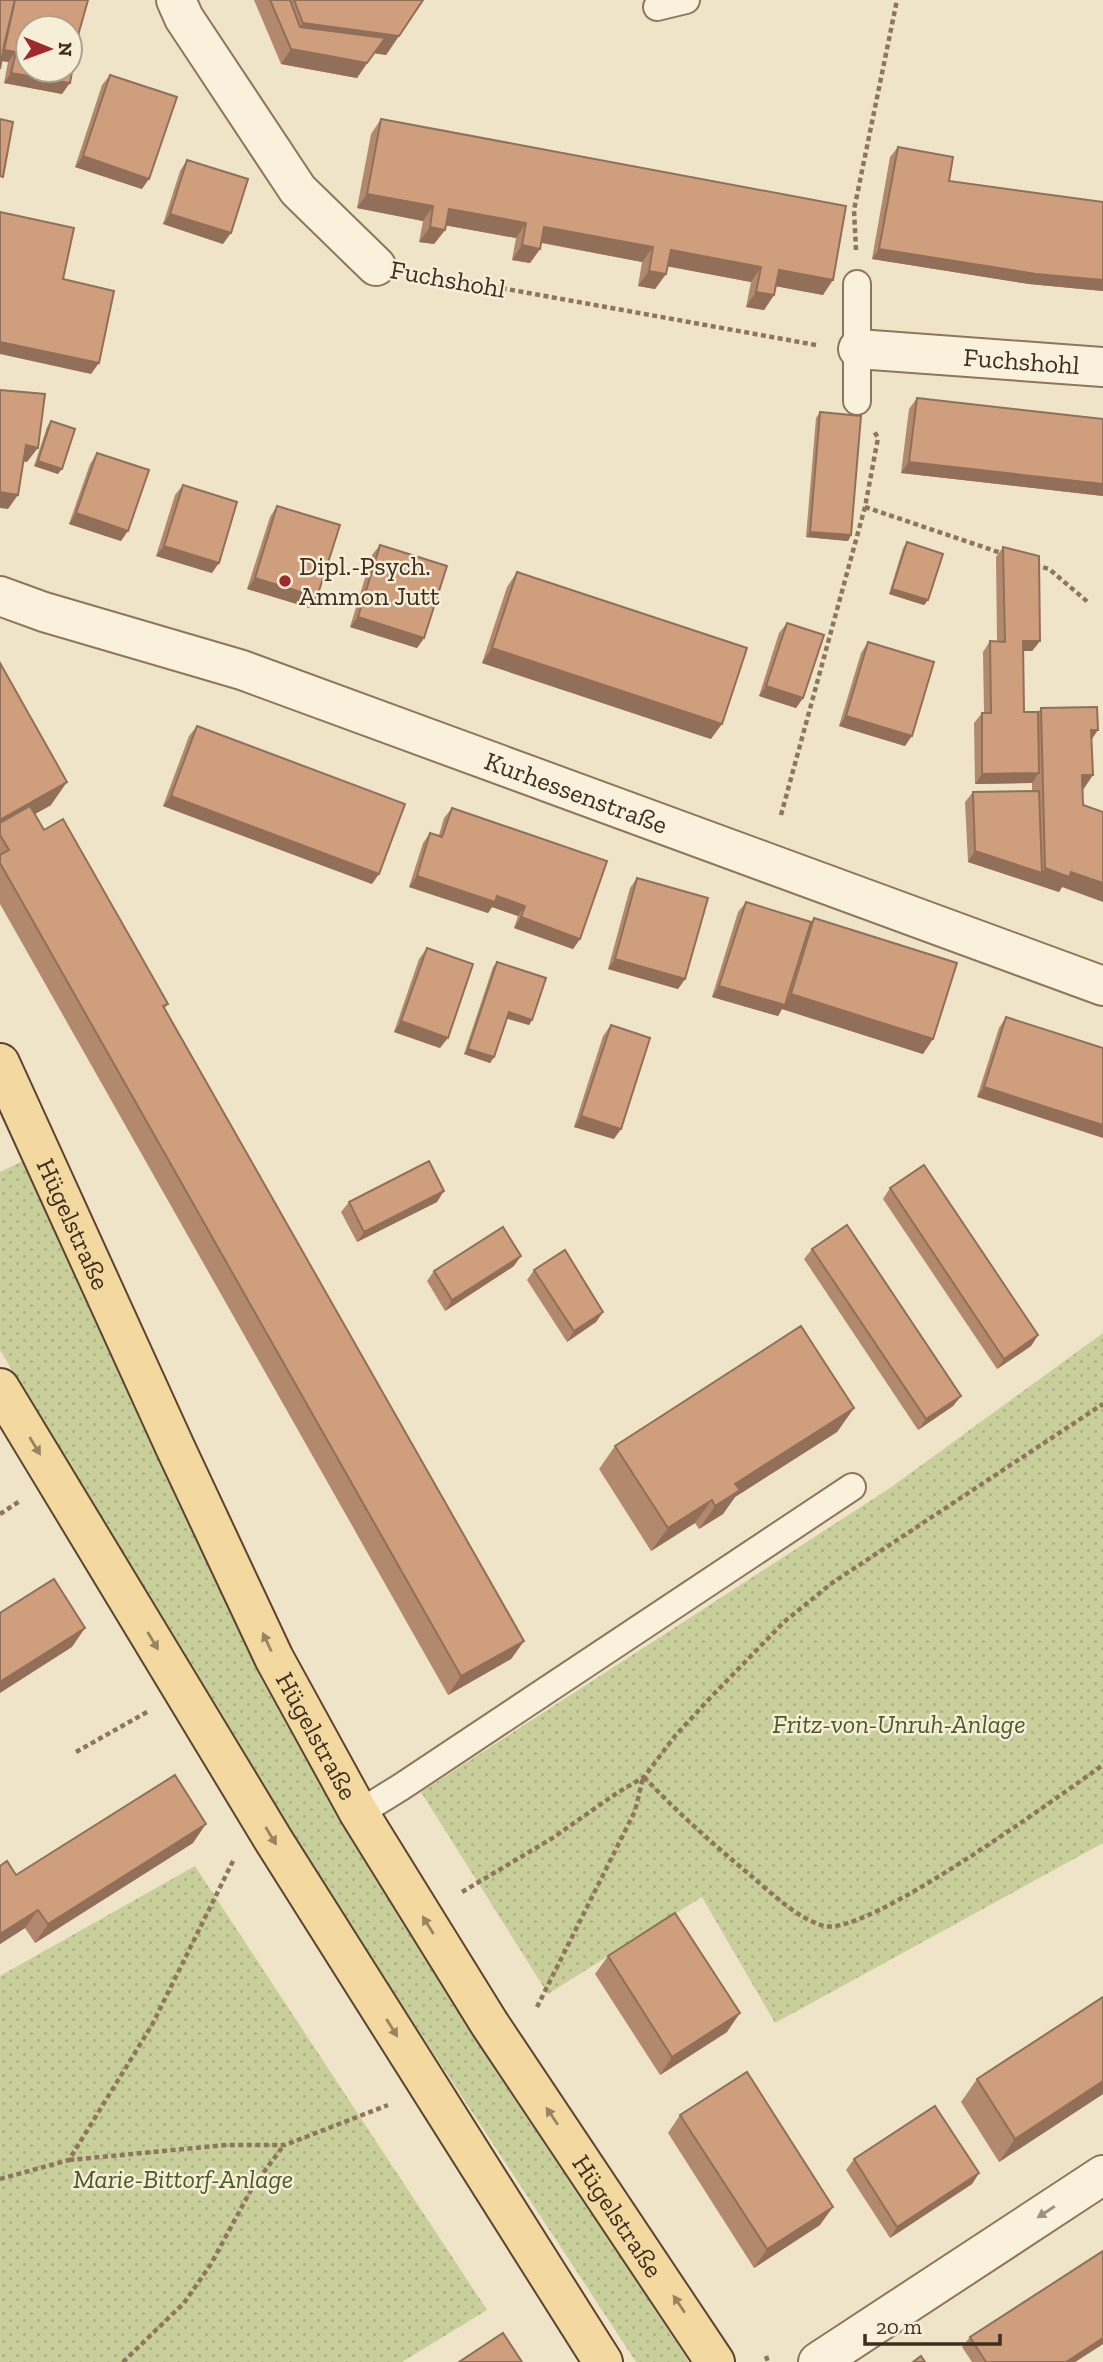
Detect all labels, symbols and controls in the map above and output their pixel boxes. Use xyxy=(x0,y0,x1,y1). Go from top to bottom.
north arrow xyxy=(14,14,84,84)
text: N xyxy=(54,42,77,57)
street label: Fuchshohl xyxy=(388,253,508,305)
street label: Fuchshohl xyxy=(962,341,1081,381)
place label: Dipl.-Psych. Ammon Jutt xyxy=(299,550,440,612)
marker: Dipl.-Psych. Ammon Jutt xyxy=(277,573,293,589)
street label: Kurhessenstraße xyxy=(480,744,672,841)
street label: Hügelstraße xyxy=(30,1153,117,1295)
one-way arrow xyxy=(29,1437,42,1456)
one-way arrow xyxy=(147,1631,160,1650)
one-way arrow xyxy=(261,1632,273,1652)
street label: Hügelstraße xyxy=(269,1667,365,1805)
park label: Fritz-von-Unruh-Anlage xyxy=(772,1708,1026,1740)
one-way arrow xyxy=(265,1826,278,1845)
one-way arrow xyxy=(422,1915,434,1934)
one-way arrow xyxy=(386,2019,399,2038)
one-way arrow xyxy=(545,2106,558,2126)
street label: Hügelstraße xyxy=(565,2149,670,2284)
park label: Marie-Bittorf-Anlage xyxy=(73,2163,293,2195)
one-way arrow xyxy=(1037,2205,1055,2219)
one-way arrow xyxy=(673,2295,686,2314)
scale bar xyxy=(865,2302,1000,2346)
text: 20 m xyxy=(876,2314,922,2339)

